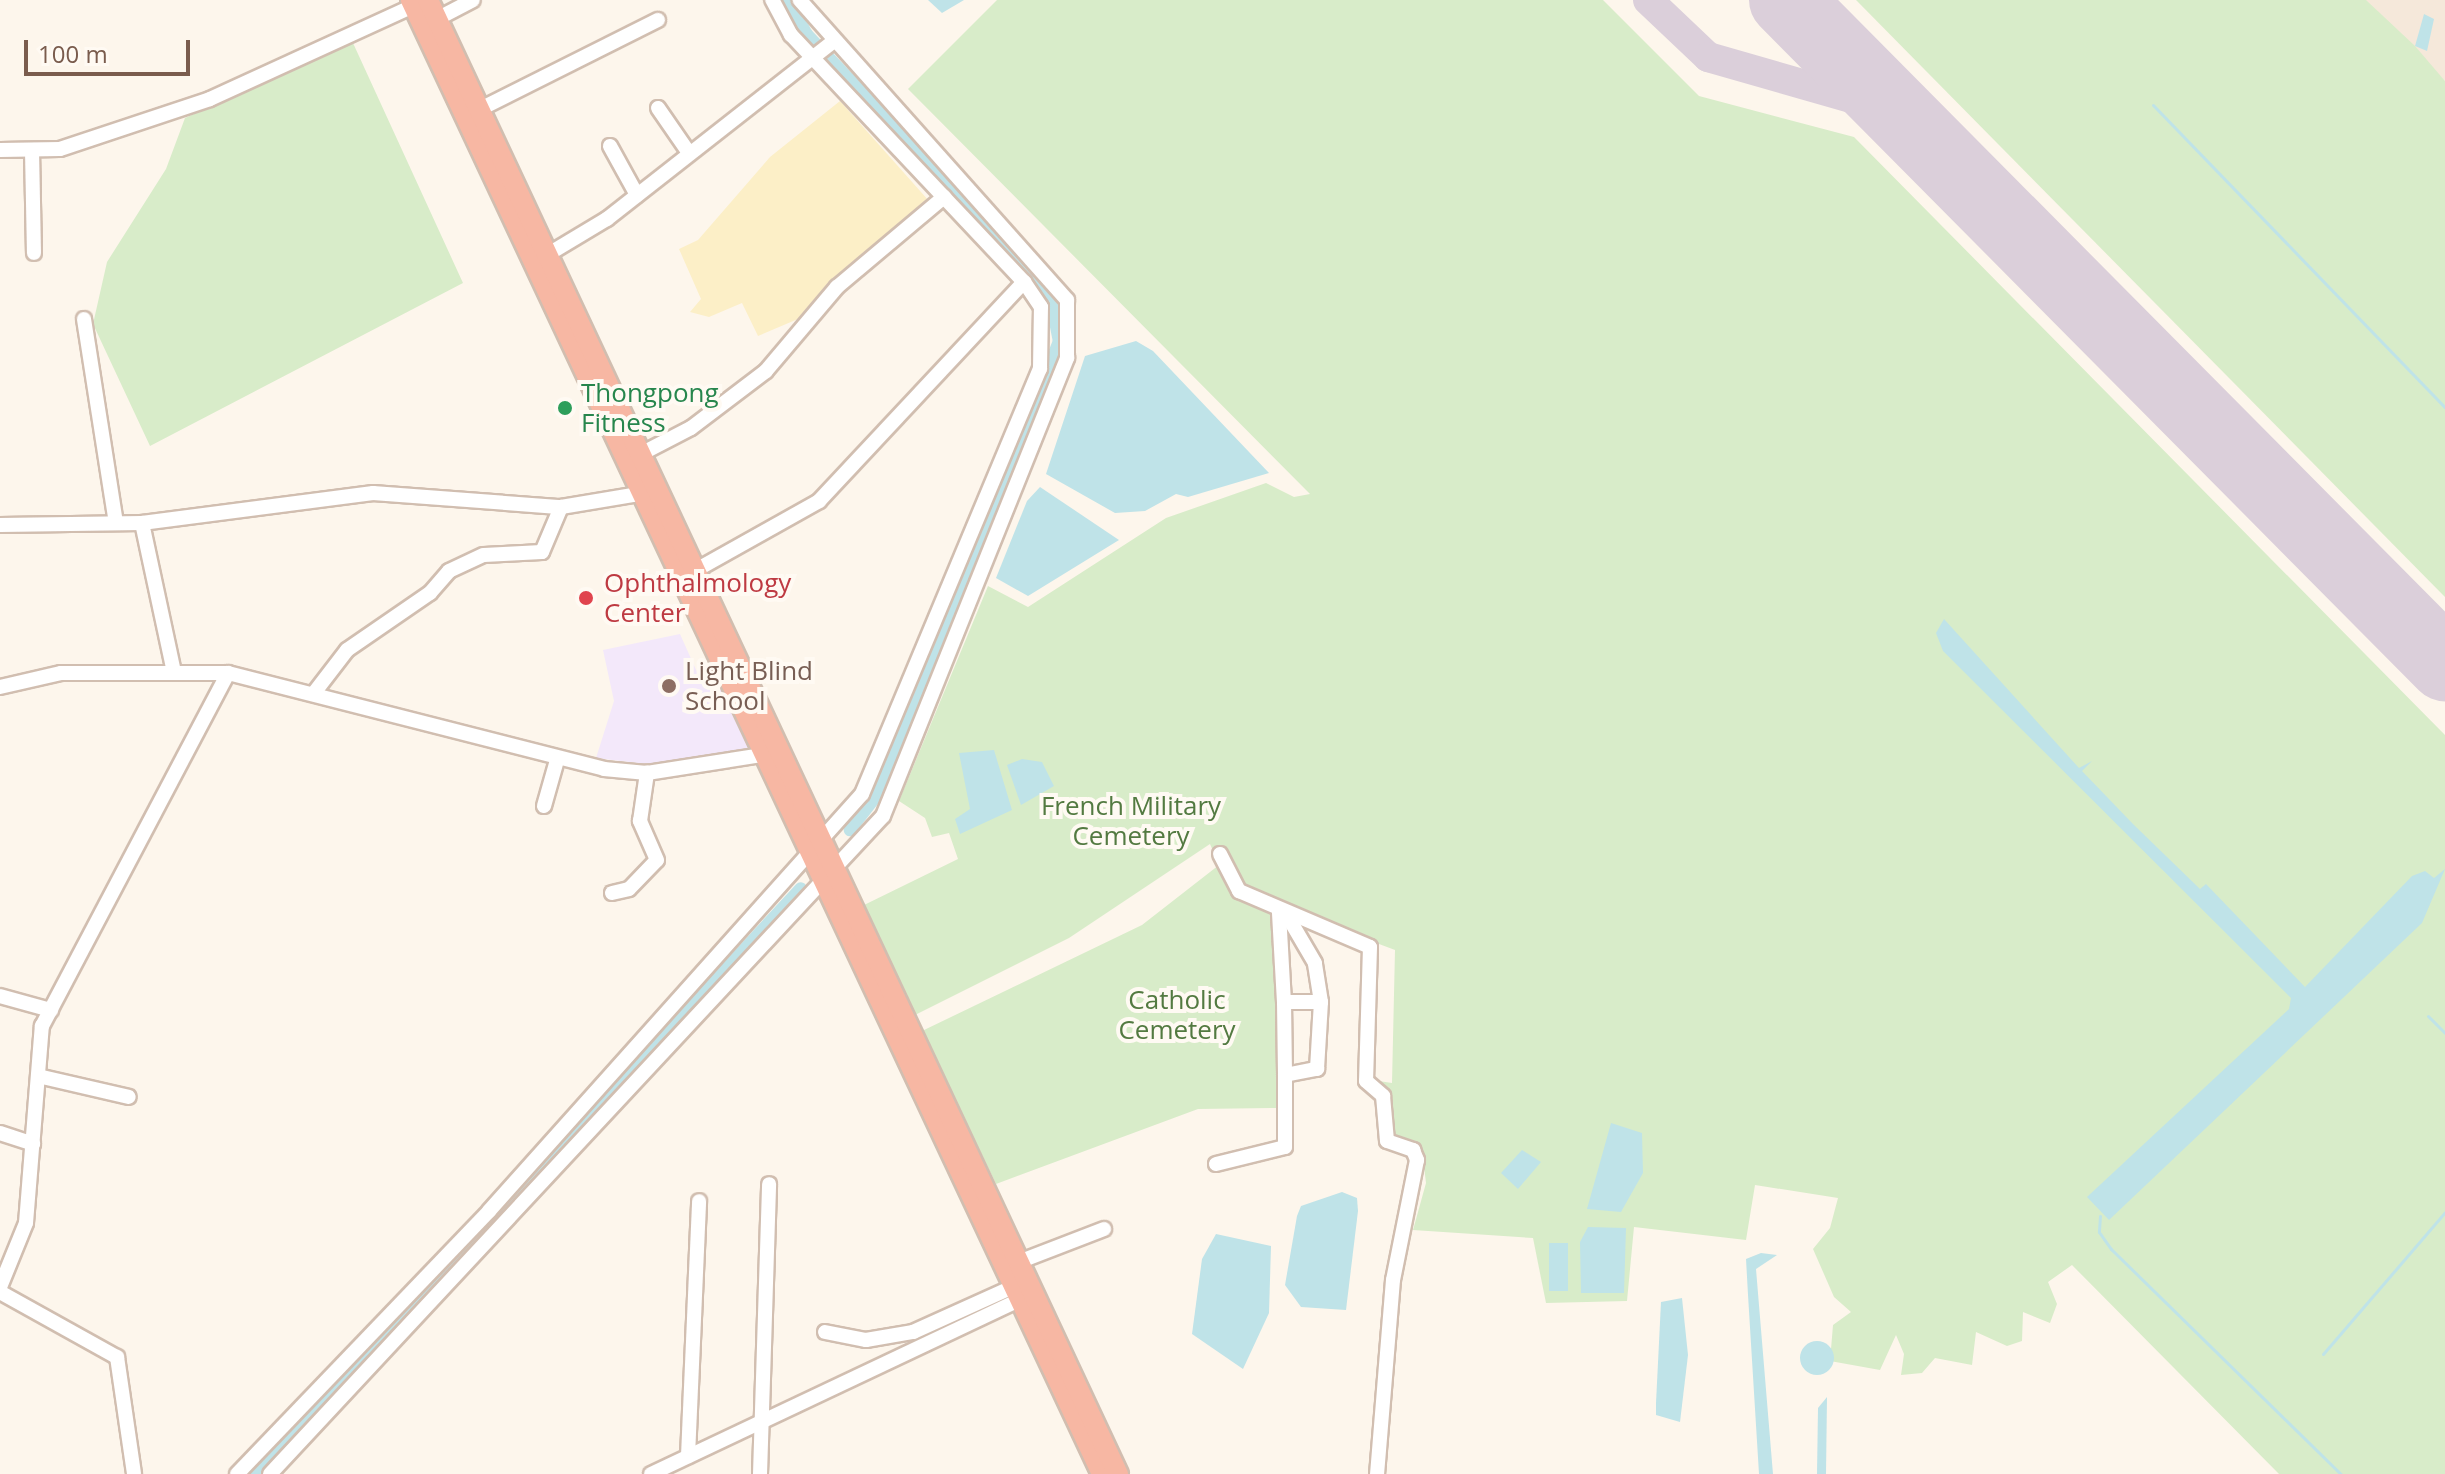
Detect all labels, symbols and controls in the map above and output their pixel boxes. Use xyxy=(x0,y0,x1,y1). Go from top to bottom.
scale bar xyxy=(28,24,194,74)
text: 100 m xyxy=(38,37,108,70)
place label: Thongpong Fitness xyxy=(581,377,719,438)
marker: Thongpong Fitness xyxy=(556,399,574,417)
place label: Ophthalmology Center xyxy=(604,567,791,628)
marker: Ophthalmology Center xyxy=(575,587,597,609)
place label: Light Blind School xyxy=(685,655,813,716)
marker: Light Blind School xyxy=(660,677,678,695)
park label: French Military Cemetery xyxy=(1041,790,1221,852)
park label: Catholic Cemetery xyxy=(1118,984,1236,1046)

